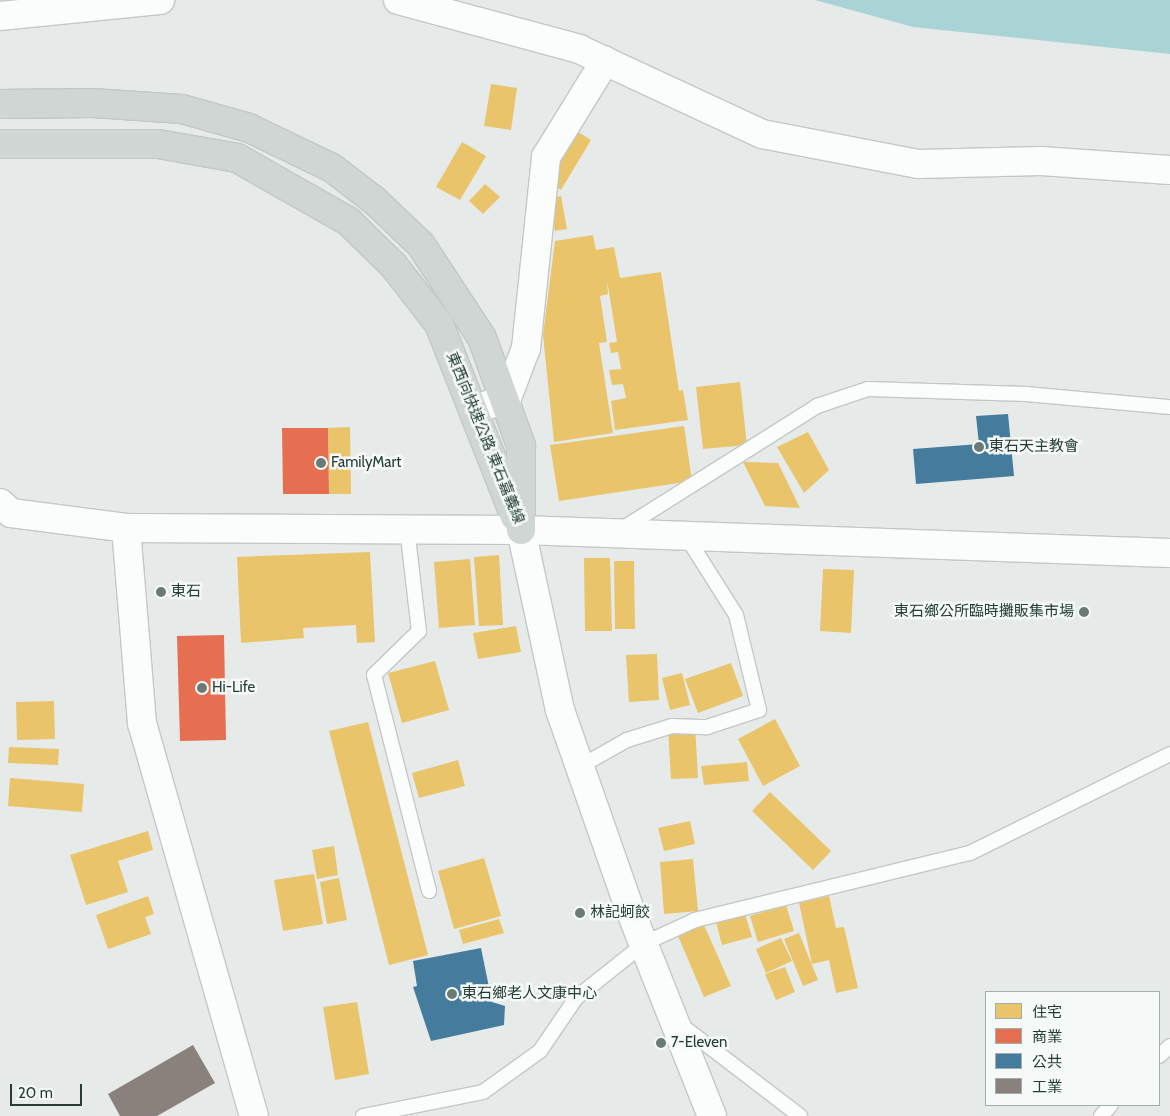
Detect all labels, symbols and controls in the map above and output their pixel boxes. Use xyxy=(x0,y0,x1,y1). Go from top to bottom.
street label: 東西向快速公路 東石嘉義線 xyxy=(442,350,528,526)
place label: 東石天主教會 xyxy=(989,438,1079,456)
marker: 東石天主教會 xyxy=(973,441,985,453)
place label: FamilyMart xyxy=(331,454,401,472)
marker: FamilyMart xyxy=(315,457,327,469)
place label: 東石 xyxy=(171,583,201,601)
marker: 東石 xyxy=(155,586,167,598)
place label: 東石鄉公所臨時攤販集市場 xyxy=(894,603,1074,621)
marker: 東石鄉公所臨時攤販集市場 xyxy=(1078,606,1090,618)
place label: Hi-Life xyxy=(212,679,255,697)
marker: Hi-Life xyxy=(196,682,208,694)
place label: 林記蚵餃 xyxy=(590,904,650,922)
marker: 林記蚵餃 xyxy=(574,907,586,919)
place label: 東石鄉老人文康中心 xyxy=(462,985,597,1003)
marker: 東石鄉老人文康中心 xyxy=(446,988,458,1000)
legend xyxy=(985,991,1160,1106)
text: 住宅 xyxy=(1032,1003,1062,1021)
text: 商業 xyxy=(1032,1028,1062,1046)
place label: 7-Eleven xyxy=(671,1034,727,1052)
marker: 7-Eleven xyxy=(655,1037,667,1049)
text: 公共 xyxy=(1032,1053,1062,1071)
scale bar xyxy=(12,1074,85,1106)
text: 工業 xyxy=(1032,1078,1062,1096)
text: 20 m xyxy=(18,1084,53,1102)

